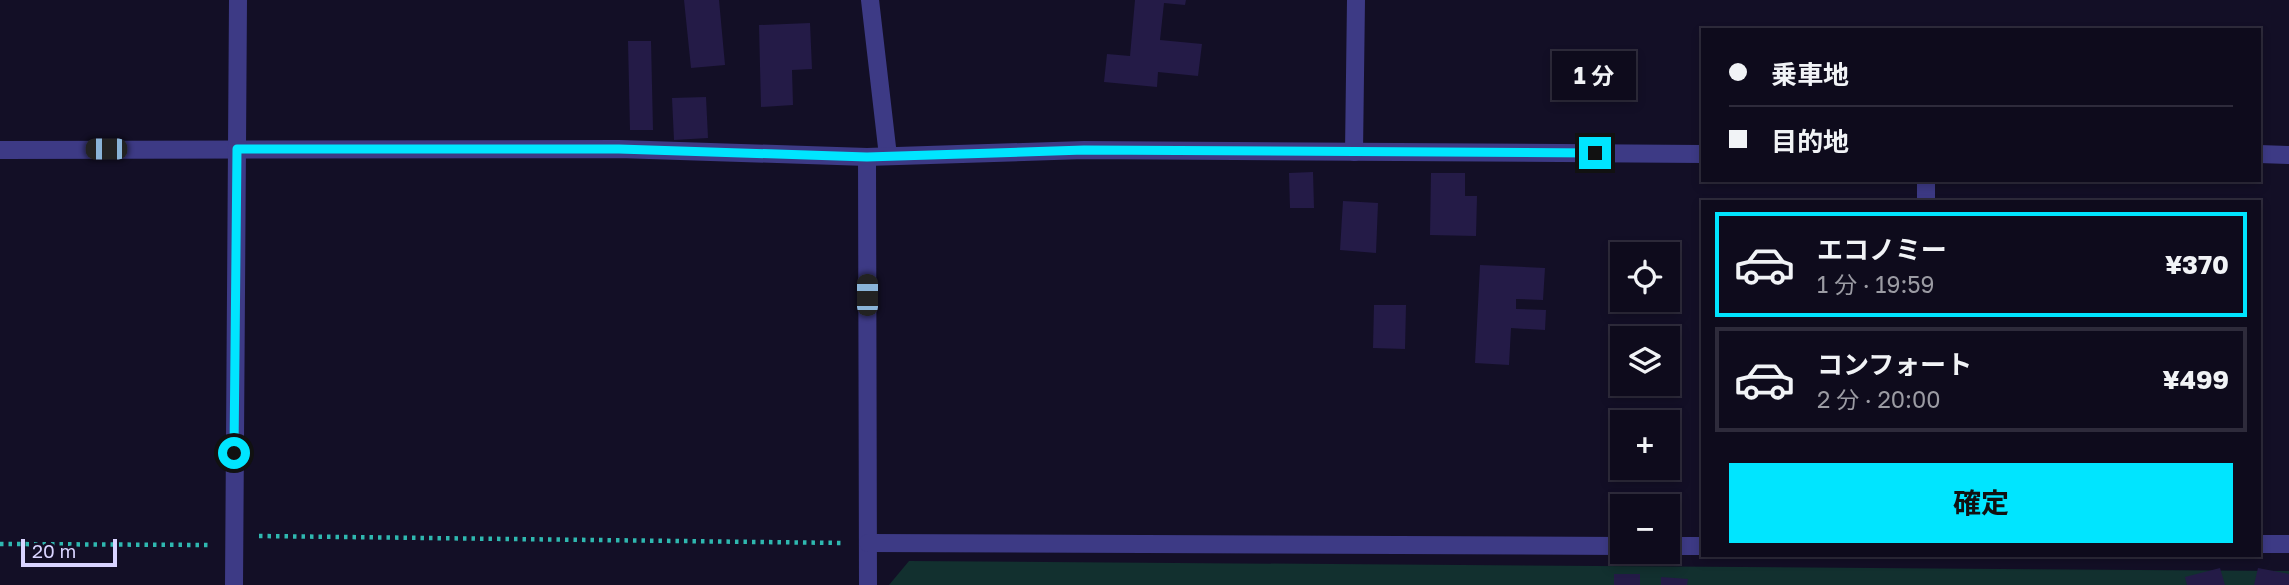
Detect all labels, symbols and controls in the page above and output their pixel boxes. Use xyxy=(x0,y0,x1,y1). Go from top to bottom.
callout: 1 分 xyxy=(1553,52,1637,100)
text: 乗車地 xyxy=(1771,59,1849,90)
text: 1 分 xyxy=(1574,61,1614,89)
text: 目的地 xyxy=(1771,126,1849,157)
route end xyxy=(1579,137,1611,169)
car xyxy=(86,139,128,160)
icon: car xyxy=(1733,233,1796,296)
text: エコノミー xyxy=(1817,234,1947,265)
map controls xyxy=(1610,242,1680,564)
button: locate xyxy=(1610,242,1680,312)
text: ¥370 xyxy=(2165,249,2229,280)
text: 1 分 · 19:59 xyxy=(1817,270,1935,298)
car xyxy=(857,274,878,316)
button: layers xyxy=(1610,326,1680,396)
icon: car xyxy=(1733,348,1796,411)
text: コンフォート xyxy=(1817,349,1972,380)
text: ¥499 xyxy=(2163,364,2229,395)
text: 2 分 · 20:00 xyxy=(1817,385,1941,413)
button: + xyxy=(1610,410,1680,480)
route start xyxy=(218,437,250,469)
button: 確定 xyxy=(1729,463,2233,543)
button: − xyxy=(1610,494,1680,564)
scale bar xyxy=(21,536,117,568)
text: 20 m xyxy=(32,539,76,562)

